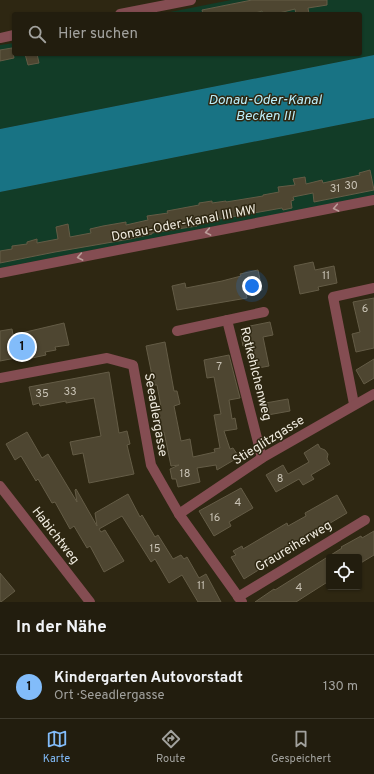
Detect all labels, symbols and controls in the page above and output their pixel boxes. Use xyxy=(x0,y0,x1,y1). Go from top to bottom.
search box xyxy=(12,12,362,56)
icon: search xyxy=(26,23,48,45)
text: Hier suchen xyxy=(58,25,138,44)
water label: Donau-Oder-Kanal Becken III xyxy=(208,92,323,125)
house number: 30 xyxy=(344,179,358,193)
house number: 31 xyxy=(330,182,340,196)
street label: Donau-Oder-Kanal III MW xyxy=(110,202,258,246)
one-way arrow xyxy=(333,203,339,211)
one-way arrow xyxy=(205,228,211,236)
one-way arrow xyxy=(77,253,84,261)
house number: 11 xyxy=(322,269,330,283)
your location xyxy=(242,276,262,296)
house number: 6 xyxy=(362,302,368,316)
street label: Rotkehlchenweg xyxy=(236,325,274,423)
pin: 1 xyxy=(9,332,35,362)
house number: 7 xyxy=(216,360,222,374)
street label: Seeadlergasse xyxy=(140,372,170,458)
house number: 33 xyxy=(63,385,77,399)
house number: 35 xyxy=(35,387,49,401)
street label: Stieglitzgasse xyxy=(230,413,308,469)
house number: 18 xyxy=(180,467,190,481)
house number: 8 xyxy=(277,472,283,486)
house number: 4 xyxy=(235,496,242,510)
street label: Habichtweg xyxy=(28,504,82,568)
house number: 16 xyxy=(210,511,220,525)
street label: Graureiherweg xyxy=(253,518,335,576)
house number: 15 xyxy=(150,542,161,556)
map controls xyxy=(326,554,362,590)
button: locate xyxy=(326,554,362,590)
house number: 11 xyxy=(197,579,205,593)
house number: 4 xyxy=(296,581,303,595)
text: In der Nähe xyxy=(16,617,107,639)
text: Kindergarten Autovorstadt xyxy=(54,669,243,688)
text: 1 xyxy=(26,679,32,695)
text: 130 m xyxy=(323,679,358,695)
text: Ort · Seeadlergasse xyxy=(54,688,164,704)
tab: Karte xyxy=(43,728,70,766)
tab: Route xyxy=(156,728,185,766)
tab: Gespeichert xyxy=(271,728,331,766)

